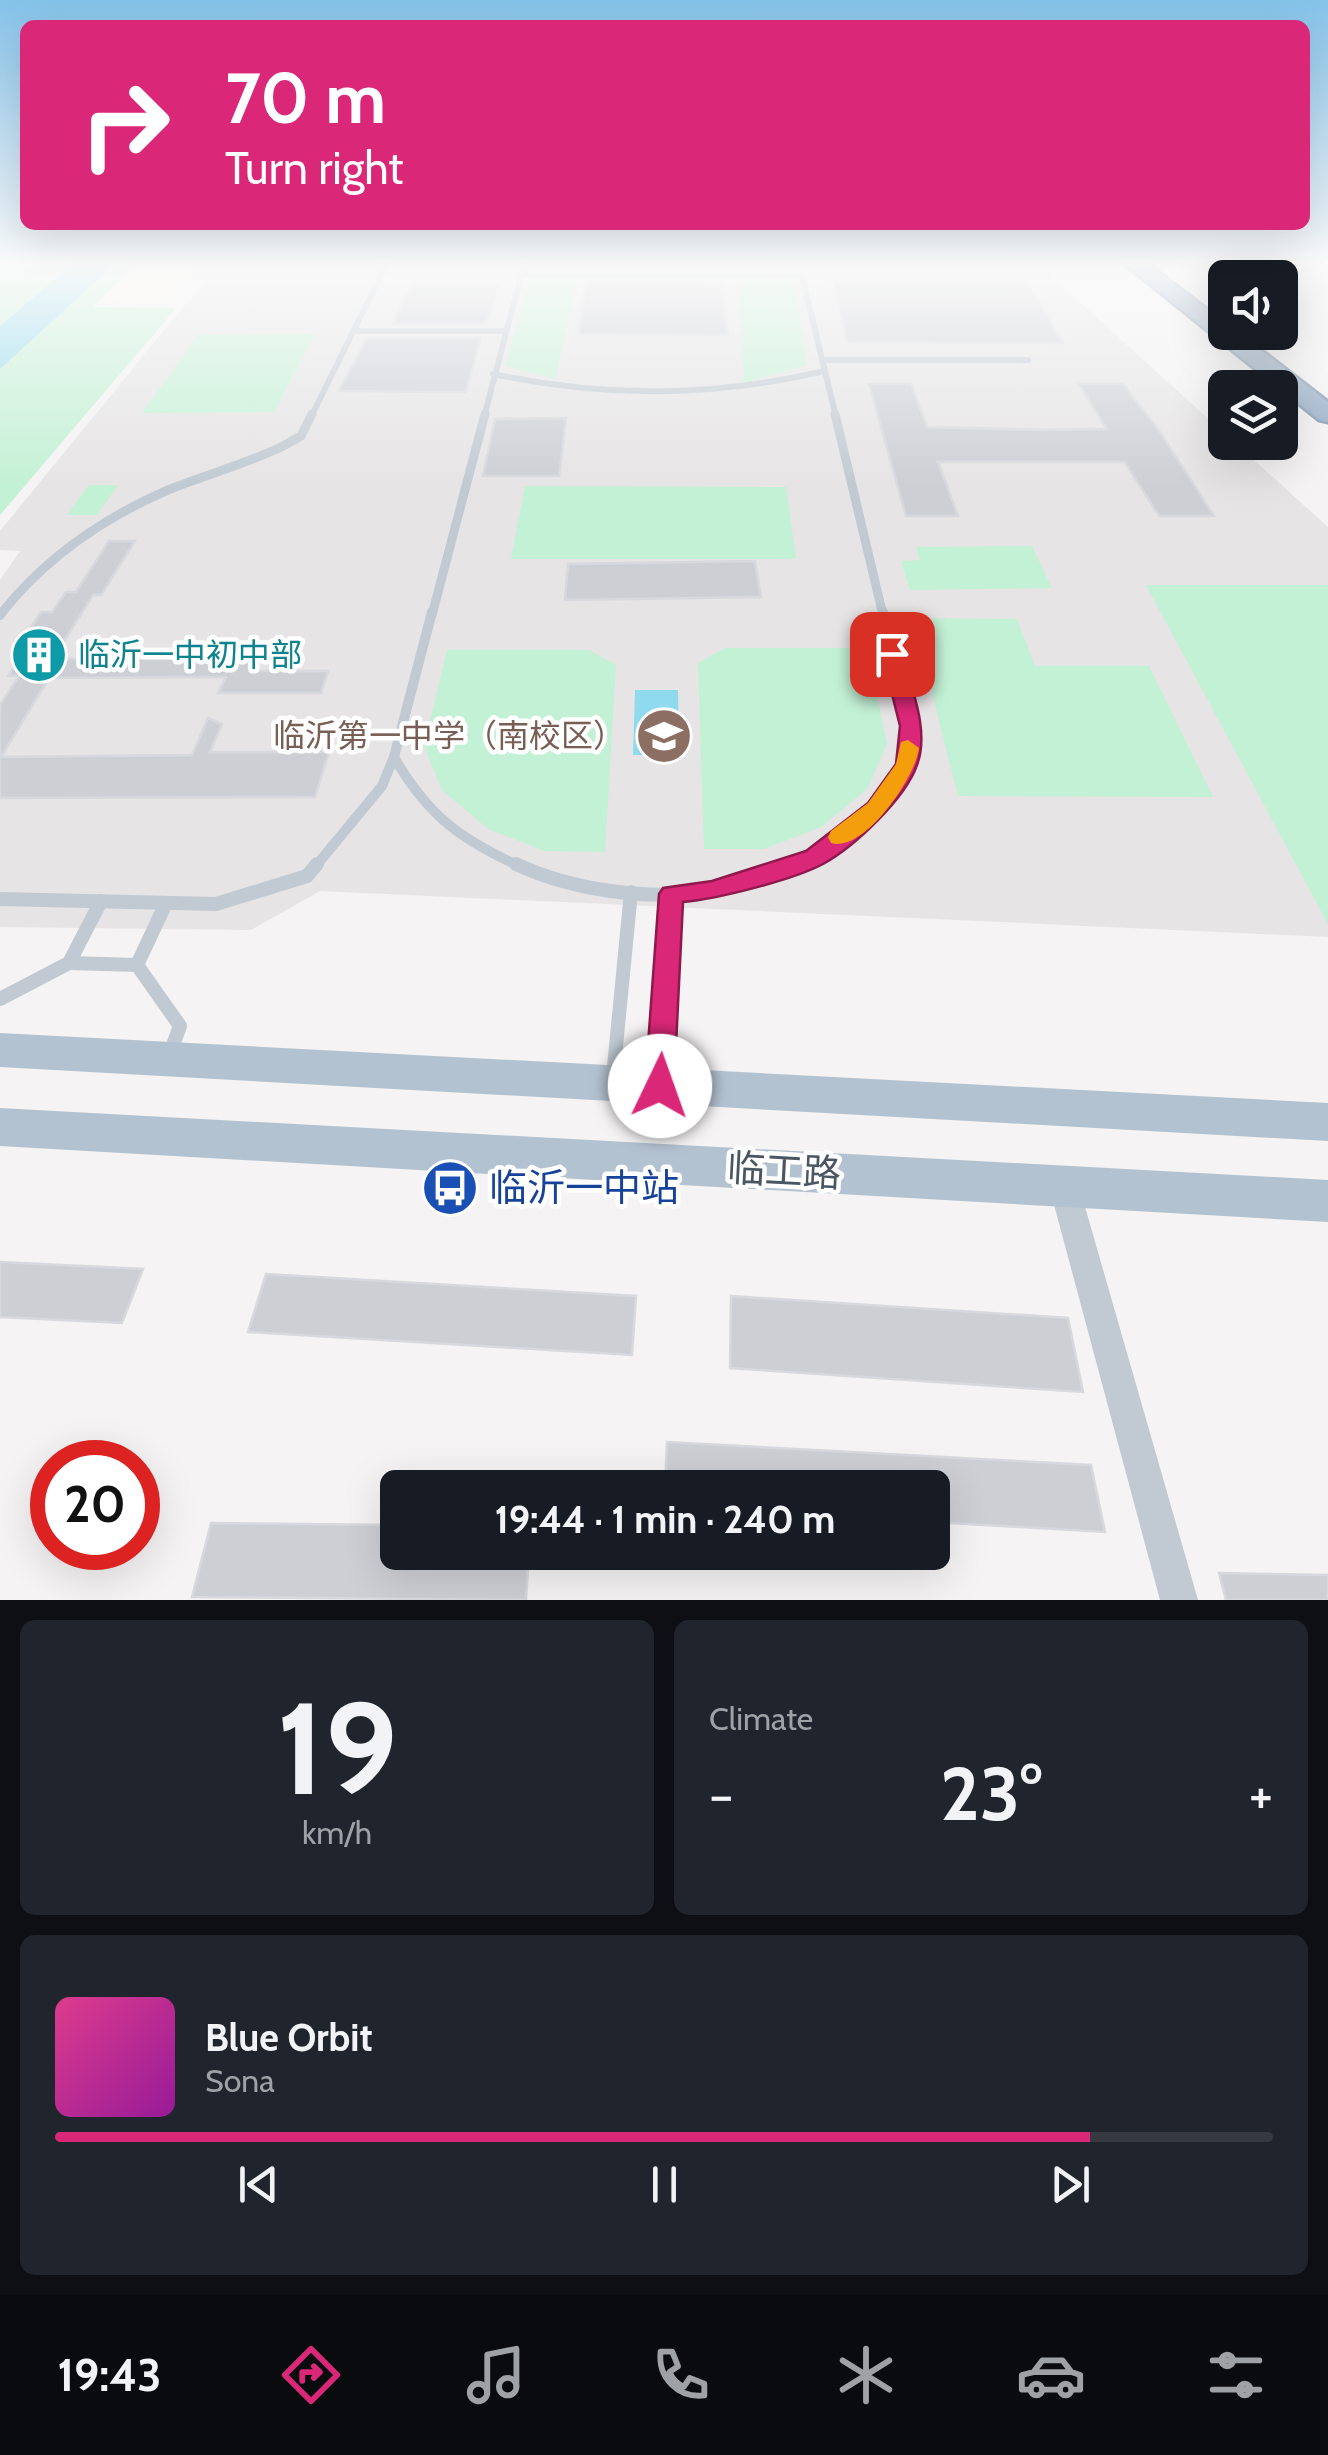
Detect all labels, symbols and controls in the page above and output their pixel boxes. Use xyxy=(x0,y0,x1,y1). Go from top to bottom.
text: 70 m xyxy=(225,55,386,141)
icon: right xyxy=(60,60,190,190)
text: Turn right xyxy=(225,141,404,195)
map controls xyxy=(1208,260,1298,460)
button: sound xyxy=(1208,260,1298,350)
button: layers xyxy=(1208,370,1298,460)
pin xyxy=(850,612,935,697)
building icon: 临沂一中初中部 xyxy=(9,625,69,685)
icon: arrive xyxy=(865,627,920,682)
place label: 临沂一中初中部 xyxy=(78,635,302,674)
school or university icon: 临沂第一中学（南校区） xyxy=(634,706,694,766)
place label: 临沂第一中学（南校区） xyxy=(273,716,625,755)
position arrow xyxy=(608,1034,712,1138)
street label: 临工路 xyxy=(726,1144,842,1197)
bus stop icon: 临沂一中站 xyxy=(420,1158,480,1218)
place label: 临沂一中站 xyxy=(489,1164,679,1211)
speed limit sign: 20 xyxy=(30,1440,160,1570)
text: 19:44 · 1 min · 240 m xyxy=(495,1496,835,1543)
text: 19 xyxy=(276,1669,398,1827)
text: Climate xyxy=(709,1699,813,1738)
text: 23° xyxy=(940,1748,1042,1839)
text: − xyxy=(709,1761,733,1828)
text: + xyxy=(1249,1761,1273,1828)
text: km/h xyxy=(302,1813,372,1852)
text: Blue Orbit xyxy=(205,2014,373,2061)
text: Sona xyxy=(205,2061,275,2100)
icon: previous xyxy=(231,2157,286,2212)
icon: pause xyxy=(637,2157,692,2212)
icon: next xyxy=(1043,2157,1098,2212)
icon: directions xyxy=(276,2340,346,2410)
icon: music xyxy=(461,2340,531,2410)
icon: phone xyxy=(646,2340,716,2410)
icon: climate xyxy=(831,2340,901,2410)
icon: car xyxy=(1016,2340,1086,2410)
icon: filters xyxy=(1201,2340,1271,2410)
text: 19:43 xyxy=(57,2348,162,2402)

